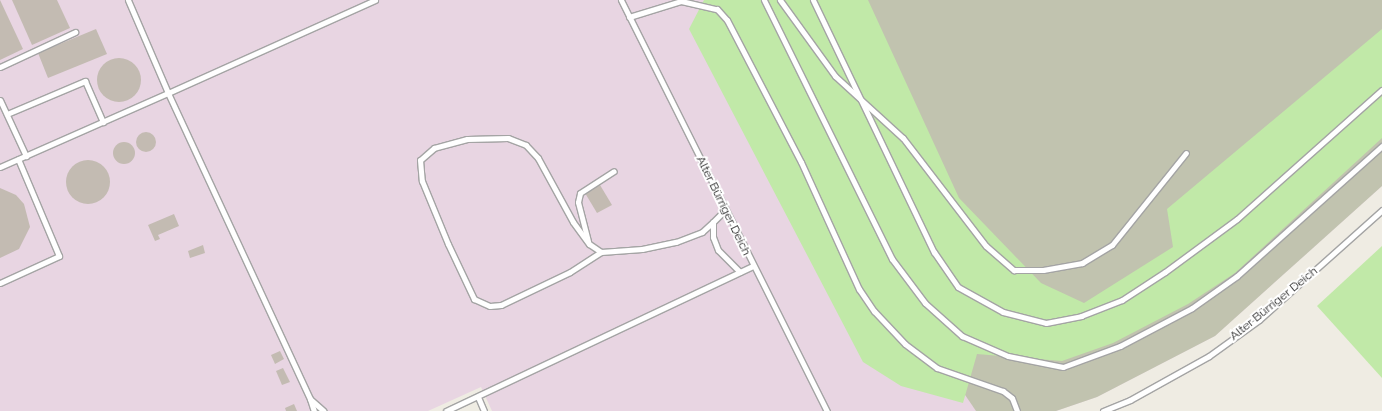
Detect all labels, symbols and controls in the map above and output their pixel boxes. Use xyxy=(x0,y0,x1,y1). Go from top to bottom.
street label: Alter Bürriger Deich xyxy=(693,154,753,258)
street label: Alter Bürriger Deich xyxy=(1227,264,1321,344)

